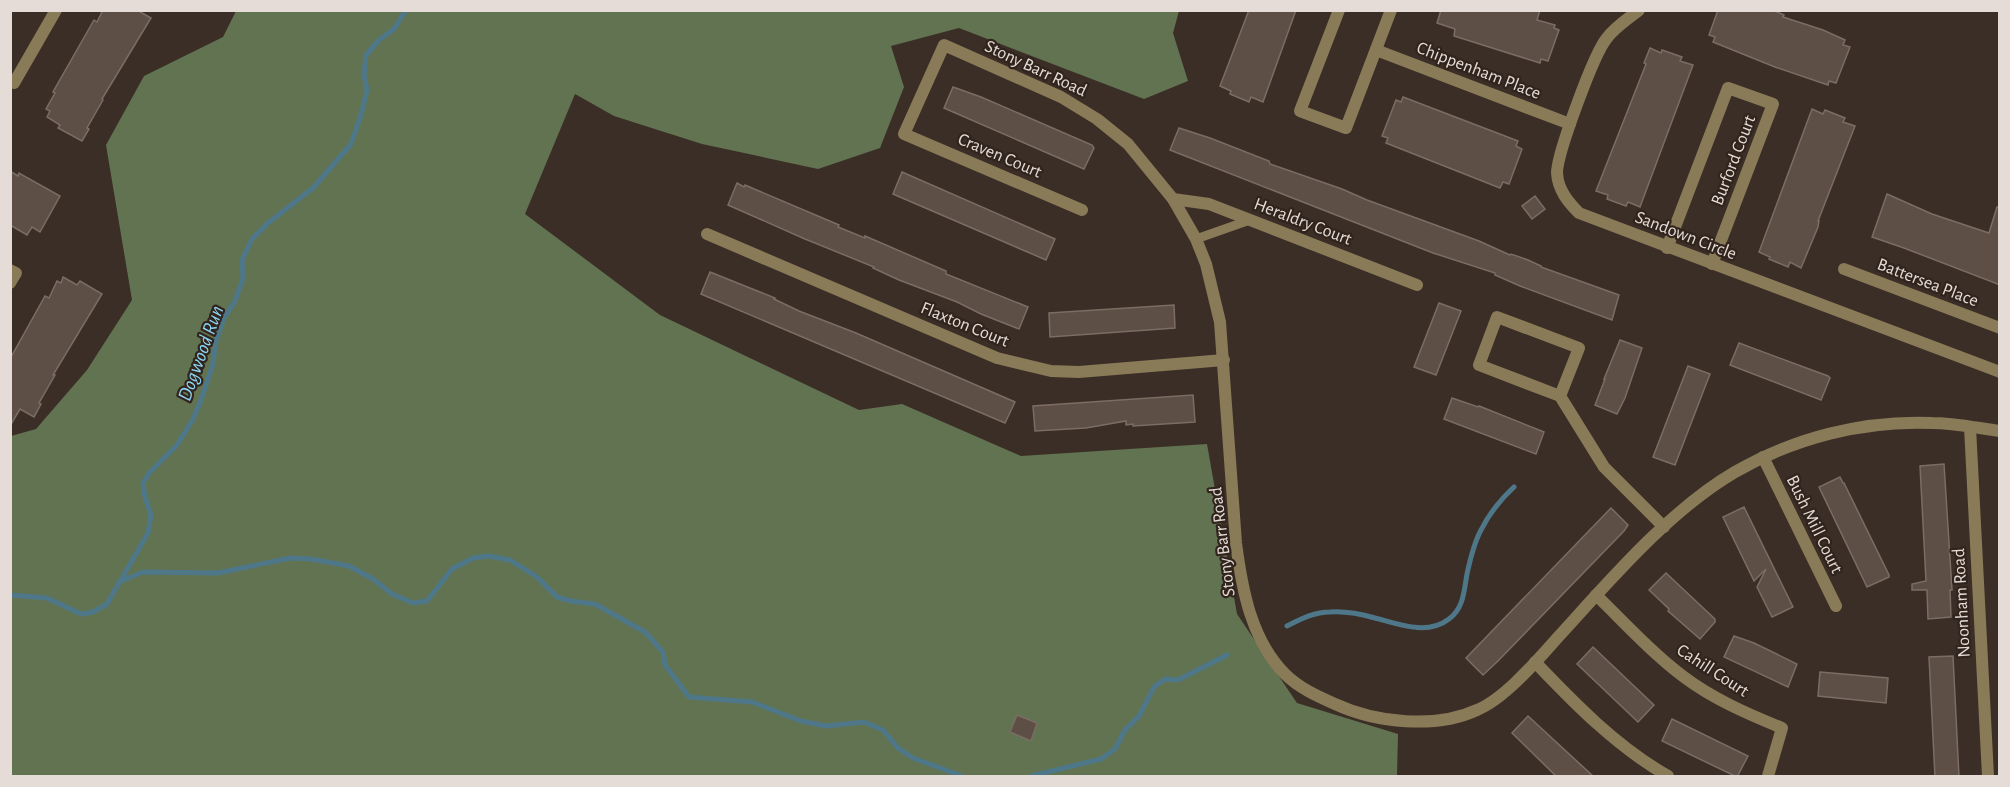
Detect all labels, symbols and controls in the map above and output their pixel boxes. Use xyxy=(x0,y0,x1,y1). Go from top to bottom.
street label: Stony Barr Road xyxy=(982,37,1089,100)
street label: Chippenham Place xyxy=(1414,39,1543,103)
street label: Burford Court xyxy=(1709,113,1759,208)
street label: Craven Court xyxy=(955,130,1044,182)
street label: Heraldry Court xyxy=(1251,195,1354,249)
street label: Sandown Circle xyxy=(1632,208,1739,264)
street label: Battersea Place xyxy=(1875,255,1981,310)
street label: Flaxton Court xyxy=(918,299,1011,351)
water label: Dogwood Run xyxy=(174,303,227,404)
street label: Bush Mill Court xyxy=(1783,473,1846,577)
street label: Stony Barr Road xyxy=(1207,486,1239,598)
street label: Noonham Road xyxy=(1950,548,1974,658)
street label: Cahill Court xyxy=(1673,641,1752,701)

